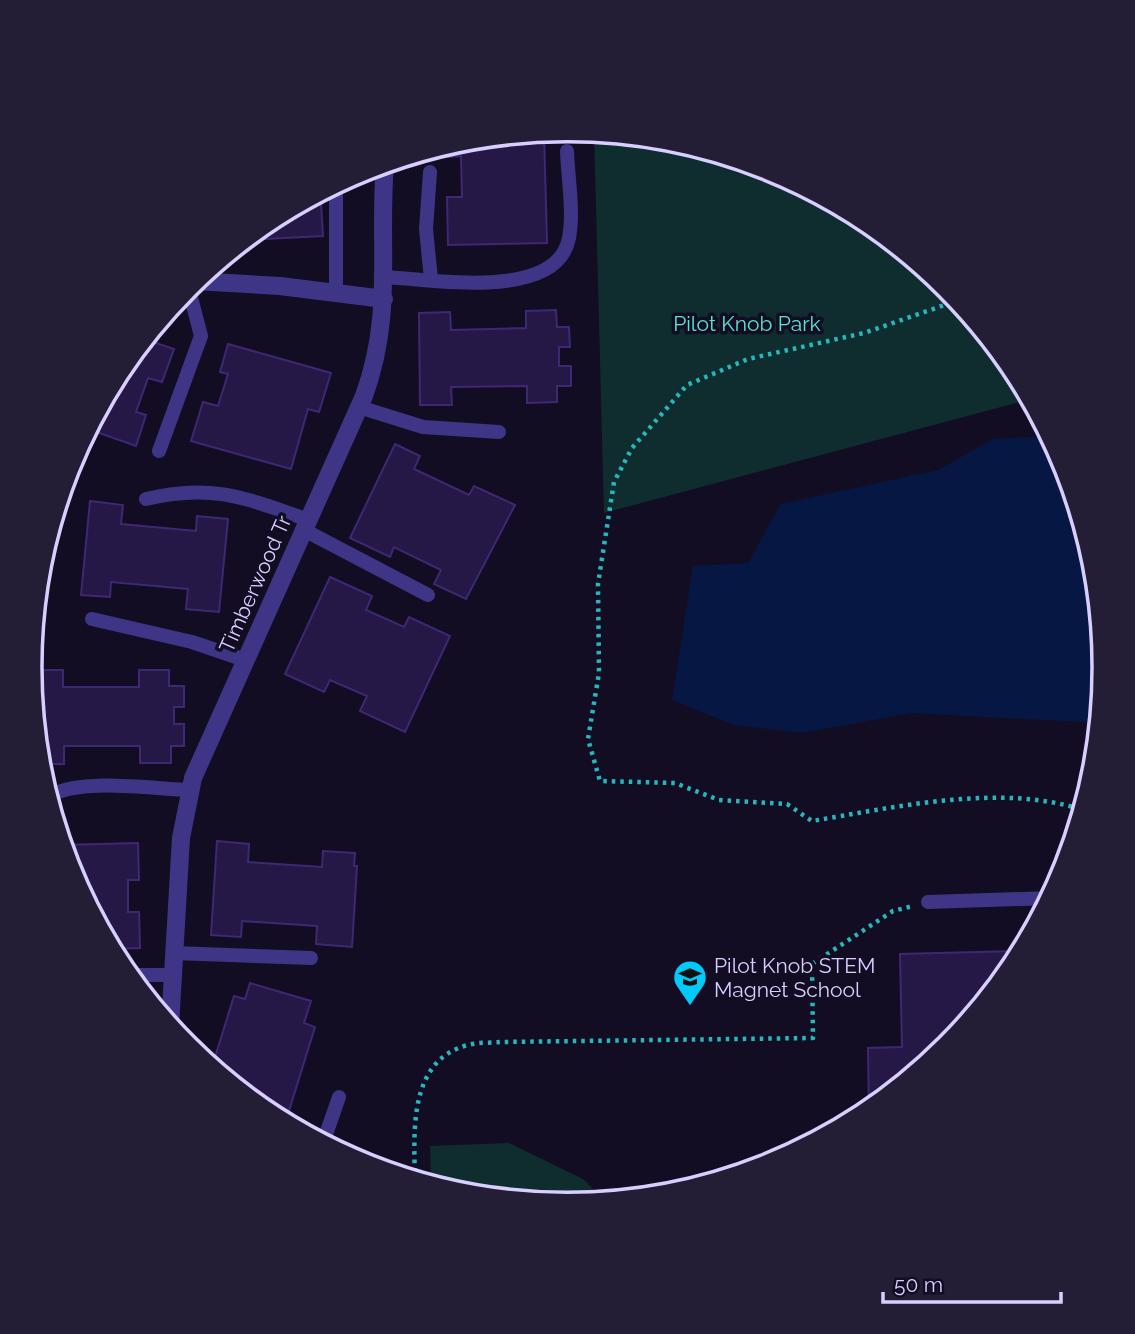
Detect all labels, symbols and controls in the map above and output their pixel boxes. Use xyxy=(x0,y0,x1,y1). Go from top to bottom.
park label: Pilot Knob Park xyxy=(673,311,821,336)
street label: Timberwood Tr xyxy=(214,511,297,656)
place label: Pilot Knob STEM Magnet School xyxy=(714,953,875,1002)
school or university icon: Pilot Knob STEM Magnet School xyxy=(671,958,709,1007)
scale bar xyxy=(883,1260,1062,1304)
text: 50 m xyxy=(894,1272,943,1297)

